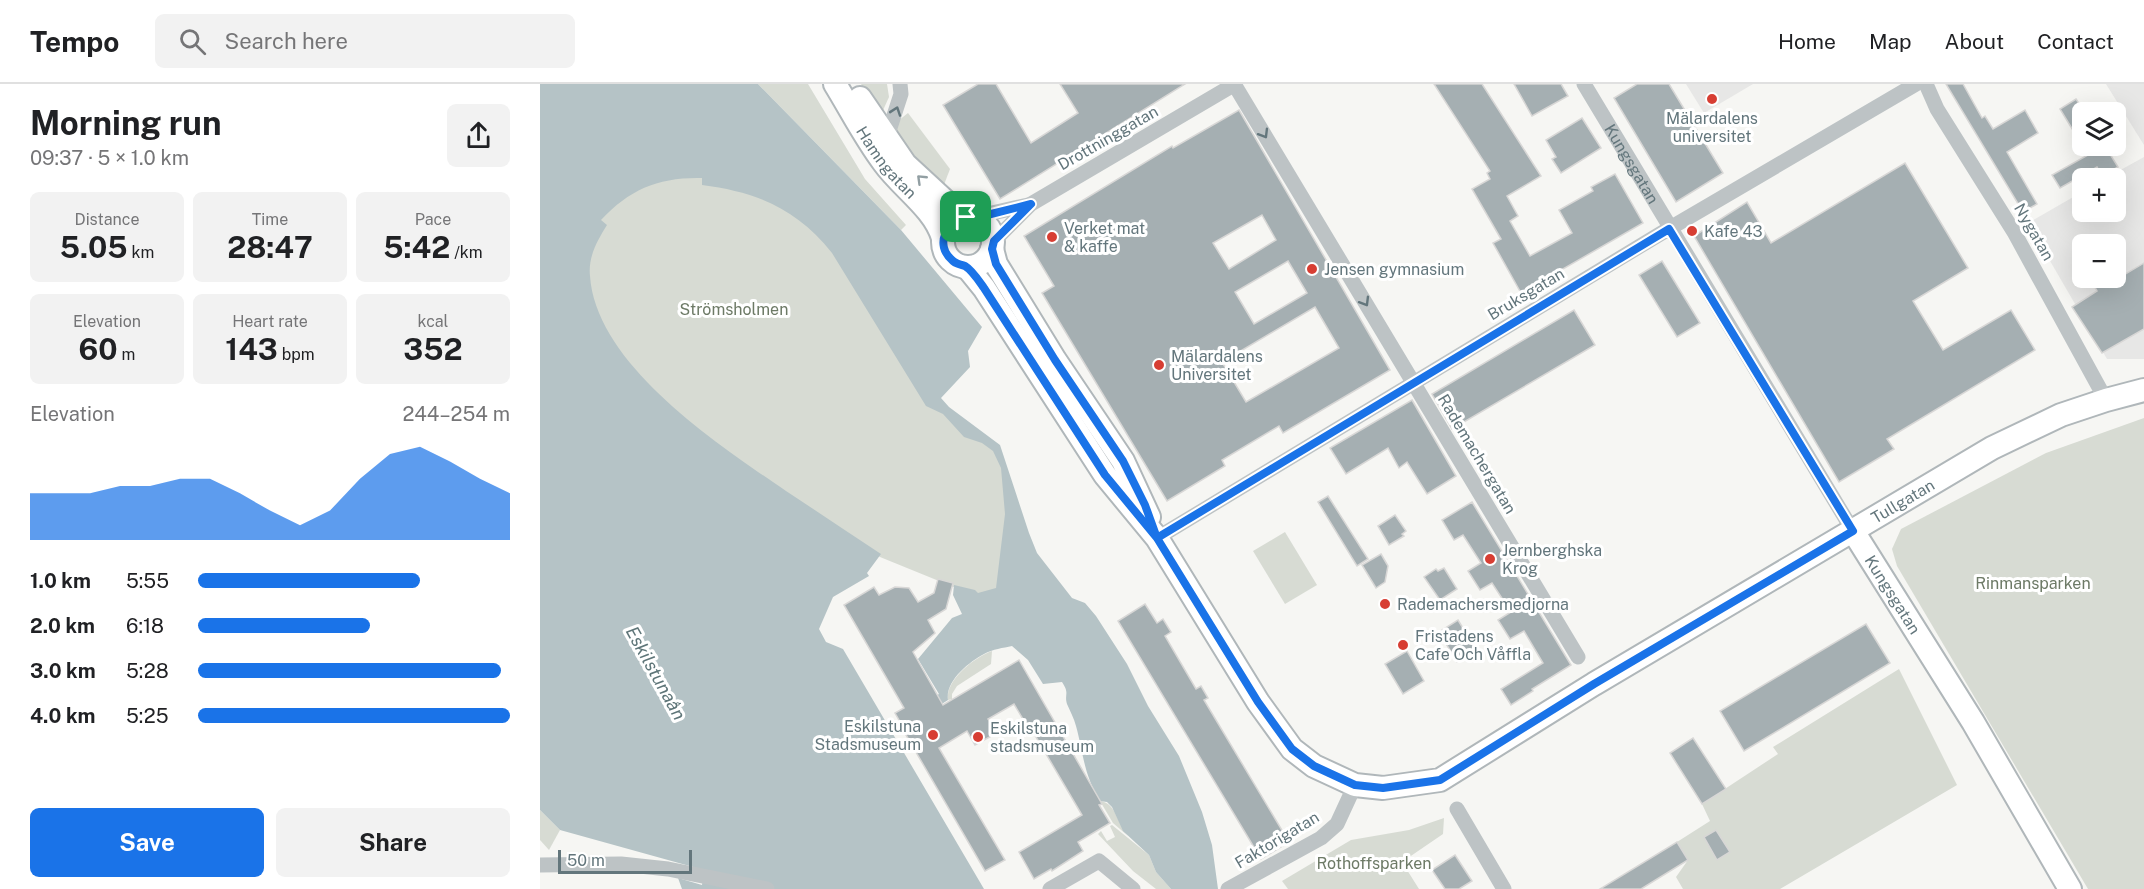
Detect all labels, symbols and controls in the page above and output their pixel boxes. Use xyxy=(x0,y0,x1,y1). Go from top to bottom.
search box xyxy=(155,14,575,68)
text: Tempo xyxy=(30,25,119,58)
icon: search xyxy=(176,25,209,58)
text: Search here xyxy=(224,28,348,54)
text: Home xyxy=(1778,29,1836,54)
text: Map xyxy=(1869,29,1912,54)
text: About xyxy=(1945,29,2004,54)
text: Contact xyxy=(2037,29,2114,54)
marker: Mälardalens universitet xyxy=(1705,92,1719,106)
street label: Drottninggatan xyxy=(1055,102,1161,174)
map controls xyxy=(2072,102,2126,288)
button: layers xyxy=(2072,102,2126,156)
text: Morning run xyxy=(30,104,222,142)
button: share xyxy=(447,104,510,167)
one-way arrow xyxy=(888,106,901,117)
place label: Mälardalens universitet xyxy=(1666,109,1758,146)
street label: Kungsgatan xyxy=(1601,121,1663,207)
street label: Hamngatan xyxy=(852,123,921,202)
one-way arrow xyxy=(1257,128,1269,138)
text: 09:37 · 5 × 1.0 km xyxy=(30,146,189,170)
button: + xyxy=(2072,168,2126,222)
one-way arrow xyxy=(917,176,928,187)
pin xyxy=(940,191,991,242)
icon: arrive xyxy=(949,200,982,233)
street label: Nygatan xyxy=(2010,200,2058,264)
text: Distance xyxy=(75,210,139,229)
text: Time xyxy=(252,210,288,229)
text: Pace xyxy=(415,210,451,229)
place label: Verket mat & kaffe xyxy=(1064,219,1145,256)
place label: Kafe 43 xyxy=(1704,222,1763,241)
marker: Kafe 43 xyxy=(1685,224,1699,238)
text: 5.05 xyxy=(60,229,128,265)
text: 28:47 xyxy=(227,229,313,265)
text: 5:42 xyxy=(383,229,450,265)
marker: Verket mat & kaffe xyxy=(1045,230,1059,244)
button: − xyxy=(2072,234,2126,288)
text: km xyxy=(128,243,154,262)
text: /km xyxy=(450,243,483,262)
place label: Jensen gymnasium xyxy=(1324,260,1464,279)
marker: Jensen gymnasium xyxy=(1305,262,1319,276)
street label: Bruksgatan xyxy=(1484,264,1568,324)
one-way arrow xyxy=(1357,296,1369,306)
park label: Strömsholmen xyxy=(680,300,788,319)
text: Elevation xyxy=(73,312,141,331)
text: Heart rate xyxy=(232,312,308,331)
text: kcal xyxy=(418,312,448,331)
text: 60 xyxy=(79,331,118,367)
text: 143 xyxy=(225,331,278,367)
text: 352 xyxy=(403,331,463,367)
text: m xyxy=(118,345,135,364)
text: bpm xyxy=(278,345,315,364)
place label: Mälardalens Universitet xyxy=(1171,347,1263,384)
marker: Mälardalens Universitet xyxy=(1152,358,1166,372)
street label: Rademachergatan xyxy=(1434,391,1520,517)
text: Elevation xyxy=(30,402,115,426)
text: 244–254 m xyxy=(402,402,510,426)
street label: Tullgatan xyxy=(1868,475,1938,527)
place label: Jernberghska Krog xyxy=(1502,541,1602,578)
marker: Jernberghska Krog xyxy=(1483,552,1497,566)
street label: Kungsgatan xyxy=(1861,552,1925,637)
text: 1.0 km xyxy=(30,569,91,593)
text: 5:55 xyxy=(126,569,169,593)
park label: Rinmansparken xyxy=(1975,574,2091,593)
place label: Rademachersmedjorna xyxy=(1397,595,1569,614)
marker: Rademachersmedjorna xyxy=(1378,597,1392,611)
text: 2.0 km xyxy=(30,614,95,638)
text: 6:18 xyxy=(126,614,164,638)
water label: Eskilstunaån xyxy=(622,623,690,723)
place label: Fristadens Cafe Och Våffla xyxy=(1415,627,1531,664)
marker: Fristadens Cafe Och Våffla xyxy=(1396,638,1410,652)
text: 3.0 km xyxy=(30,659,96,683)
text: 5:28 xyxy=(126,659,169,683)
text: 4.0 km xyxy=(30,704,95,728)
text: 5:25 xyxy=(126,704,168,728)
place label: Eskilstuna Stadsmuseum xyxy=(814,717,921,754)
place label: Eskilstuna stadsmuseum xyxy=(990,719,1094,756)
marker: Eskilstuna Stadsmuseum xyxy=(926,728,940,742)
marker: Eskilstuna stadsmuseum xyxy=(971,730,985,744)
street label: Faktorigatan xyxy=(1232,807,1322,873)
button: Save xyxy=(30,808,264,877)
button: Share xyxy=(276,808,510,877)
scale bar xyxy=(558,847,692,874)
text: 50 m xyxy=(567,851,605,870)
park label: Rothoffsparken xyxy=(1316,854,1432,873)

